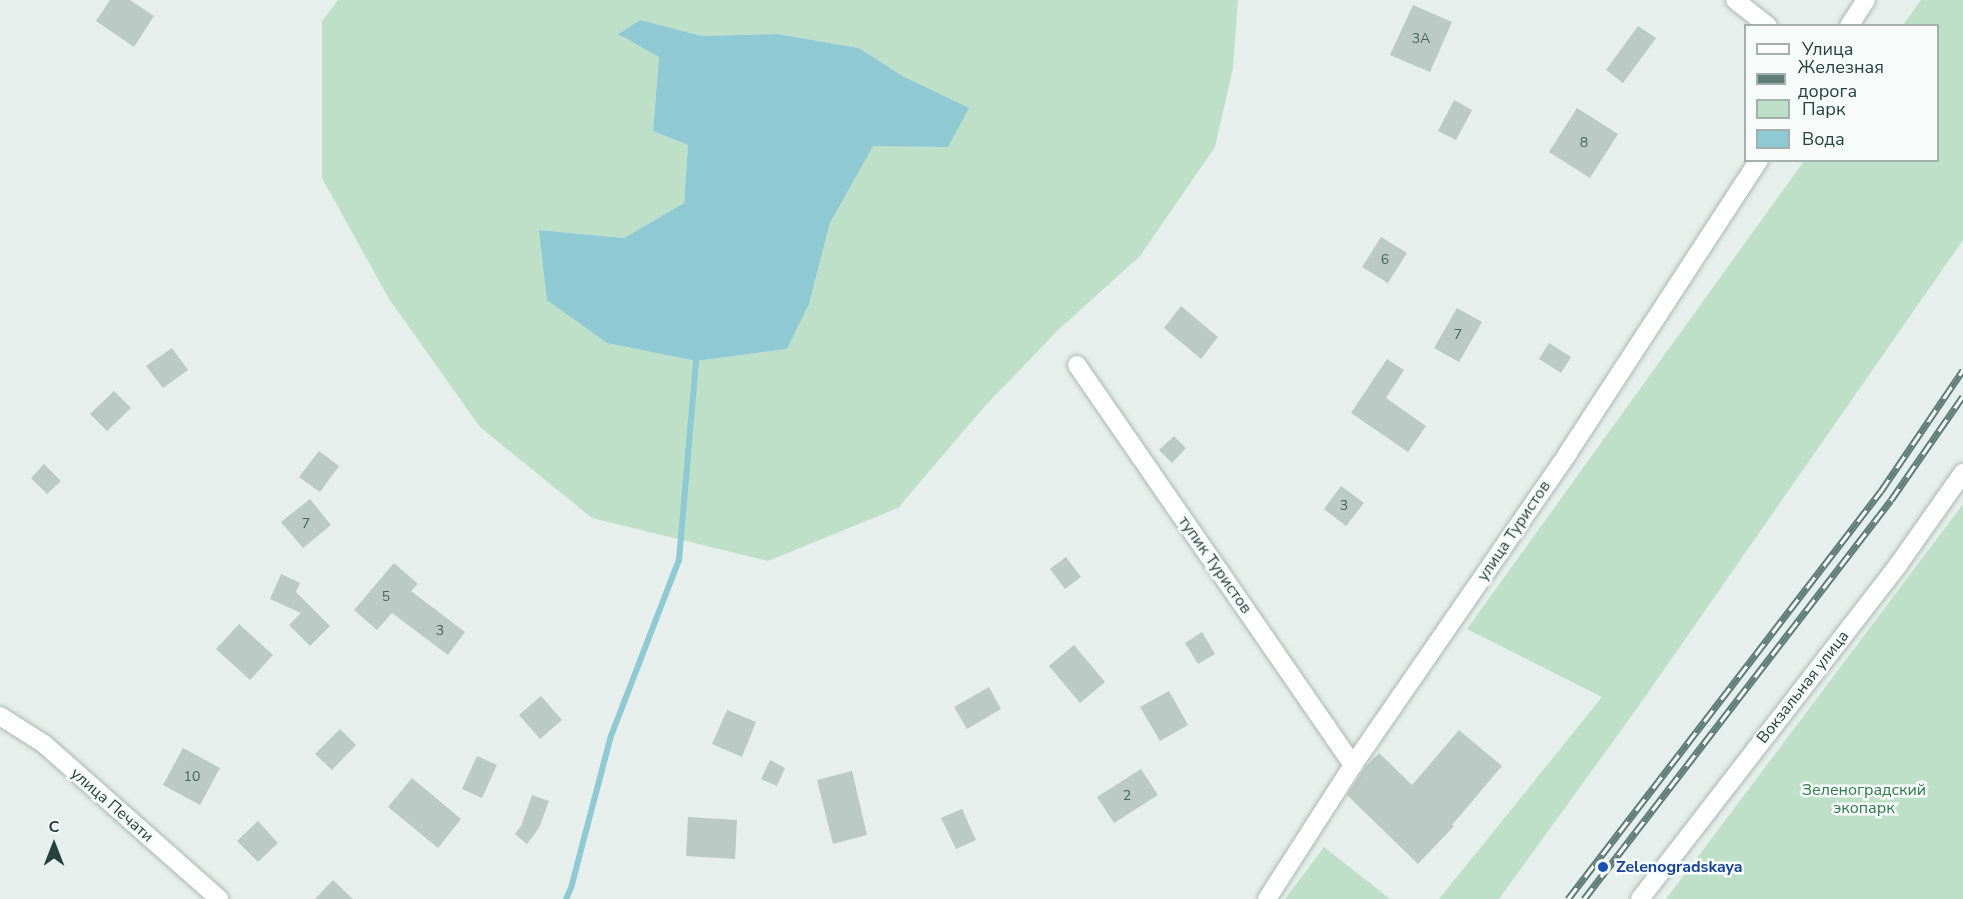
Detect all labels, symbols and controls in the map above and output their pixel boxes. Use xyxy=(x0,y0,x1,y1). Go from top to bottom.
legend xyxy=(1744,24,1939,162)
house number: 3А xyxy=(1412,31,1430,47)
text: Улица xyxy=(1802,37,1853,61)
text: Железная дорога xyxy=(1798,55,1884,103)
text: Парк xyxy=(1802,97,1845,121)
text: Вода xyxy=(1802,127,1845,151)
house number: 8 xyxy=(1580,135,1588,151)
house number: 6 xyxy=(1381,252,1389,268)
house number: 7 xyxy=(1454,327,1462,343)
street label: улица Туристов xyxy=(1473,477,1555,585)
house number: 3 xyxy=(1340,498,1348,514)
street label: тупик Туристов xyxy=(1174,512,1256,618)
house number: 7 xyxy=(302,516,310,532)
house number: 5 xyxy=(382,589,390,605)
house number: 3 xyxy=(436,623,444,639)
street label: Вокзальная улица xyxy=(1753,627,1853,747)
street label: улица Печати xyxy=(67,764,157,846)
house number: 10 xyxy=(184,769,200,785)
park label: Зеленоградский экопарк xyxy=(1802,780,1926,818)
house number: 2 xyxy=(1123,788,1131,804)
north arrow xyxy=(24,815,84,875)
text: С xyxy=(49,816,59,838)
place label: Zelenogradskaya xyxy=(1616,857,1743,877)
marker: Zelenogradskaya xyxy=(1594,858,1612,876)

